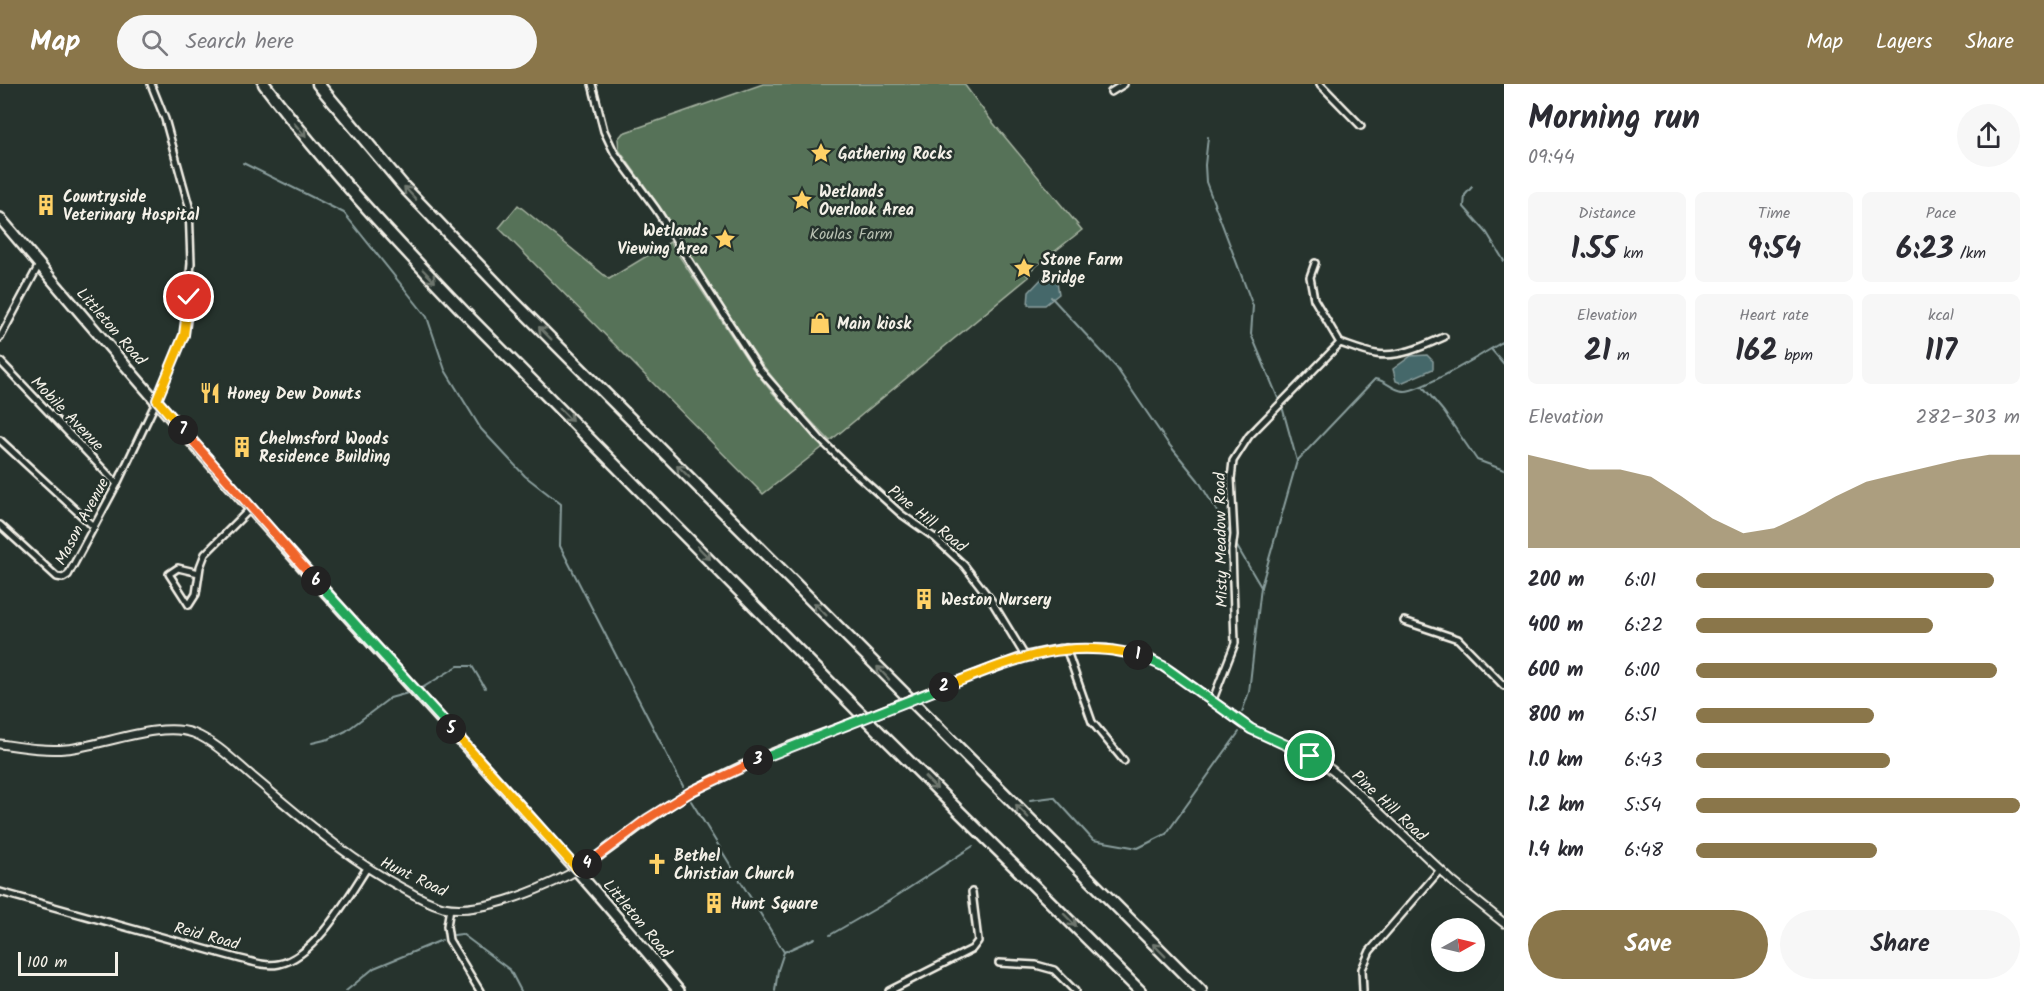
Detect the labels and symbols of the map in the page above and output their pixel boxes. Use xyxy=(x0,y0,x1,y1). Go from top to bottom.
one-way arrow xyxy=(293,122,307,137)
place icon: Gathering Rocks xyxy=(809,141,833,165)
place label: Gathering Rocks xyxy=(838,142,953,167)
place label: Wetlands Overlook Area xyxy=(819,180,914,223)
place label: Countryside Veterinary Hospital xyxy=(63,185,200,228)
one-way arrow xyxy=(403,186,417,201)
place icon: Wetlands Overlook Area xyxy=(790,188,814,212)
building icon: Countryside Veterinary Hospital xyxy=(34,193,58,217)
place label: Wetlands Viewing Area xyxy=(617,219,709,262)
park label: Koulas Farm xyxy=(810,222,893,247)
place icon: Wetlands Viewing Area xyxy=(713,227,737,251)
place label: Stone Farm Bridge xyxy=(1041,248,1123,291)
place icon: Stone Farm Bridge xyxy=(1012,256,1036,280)
one-way arrow xyxy=(422,268,436,283)
pin xyxy=(163,271,214,322)
street label: Littleton Road xyxy=(70,282,153,372)
shop icon: Main kiosk xyxy=(808,311,832,335)
place label: Main kiosk xyxy=(837,312,912,337)
one-way arrow xyxy=(538,326,553,341)
street label: Mobile Avenue xyxy=(24,371,110,458)
restaurant icon: Honey Dew Donuts xyxy=(198,381,222,405)
place label: Honey Dew Donuts xyxy=(227,382,362,407)
one-way arrow xyxy=(559,407,574,422)
pin: 7 xyxy=(168,415,198,445)
place label: Chelmsford Woods Residence Building xyxy=(259,427,391,470)
building icon: Chelmsford Woods Residence Building xyxy=(230,435,254,459)
one-way arrow xyxy=(675,464,690,479)
street label: Misty Meadow Road xyxy=(1208,471,1235,608)
street label: Mason Avenue xyxy=(49,473,116,570)
street label: Pine Hill Road xyxy=(882,479,973,560)
one-way arrow xyxy=(696,546,711,560)
pin: 6 xyxy=(301,566,331,596)
building icon: Weston Nursery xyxy=(912,587,936,611)
place label: Weston Nursery xyxy=(941,588,1052,613)
one-way arrow xyxy=(813,602,828,617)
pin: 1 xyxy=(1123,640,1153,670)
one-way arrow xyxy=(876,666,890,681)
pin: 2 xyxy=(929,672,959,702)
pin: 5 xyxy=(436,714,466,744)
pin xyxy=(1284,730,1335,781)
pin: 3 xyxy=(743,745,773,775)
street label: Pine Hill Road xyxy=(1346,764,1433,848)
one-way arrow xyxy=(924,776,938,791)
one-way arrow xyxy=(1014,804,1029,819)
place label: Bethel Christian Church xyxy=(674,844,794,887)
pin: 4 xyxy=(572,849,602,879)
street label: Hunt Road xyxy=(376,850,452,905)
church icon: Bethel Christian Church xyxy=(645,852,669,876)
street label: Littleton Road xyxy=(596,874,678,965)
building icon: Hunt Square xyxy=(702,891,726,915)
place label: Hunt Square xyxy=(731,892,818,917)
one-way arrow xyxy=(1062,913,1077,928)
street label: Reid Road xyxy=(171,916,243,957)
north arrow xyxy=(1431,918,1485,972)
one-way arrow xyxy=(1152,942,1167,957)
scale bar xyxy=(18,949,118,976)

